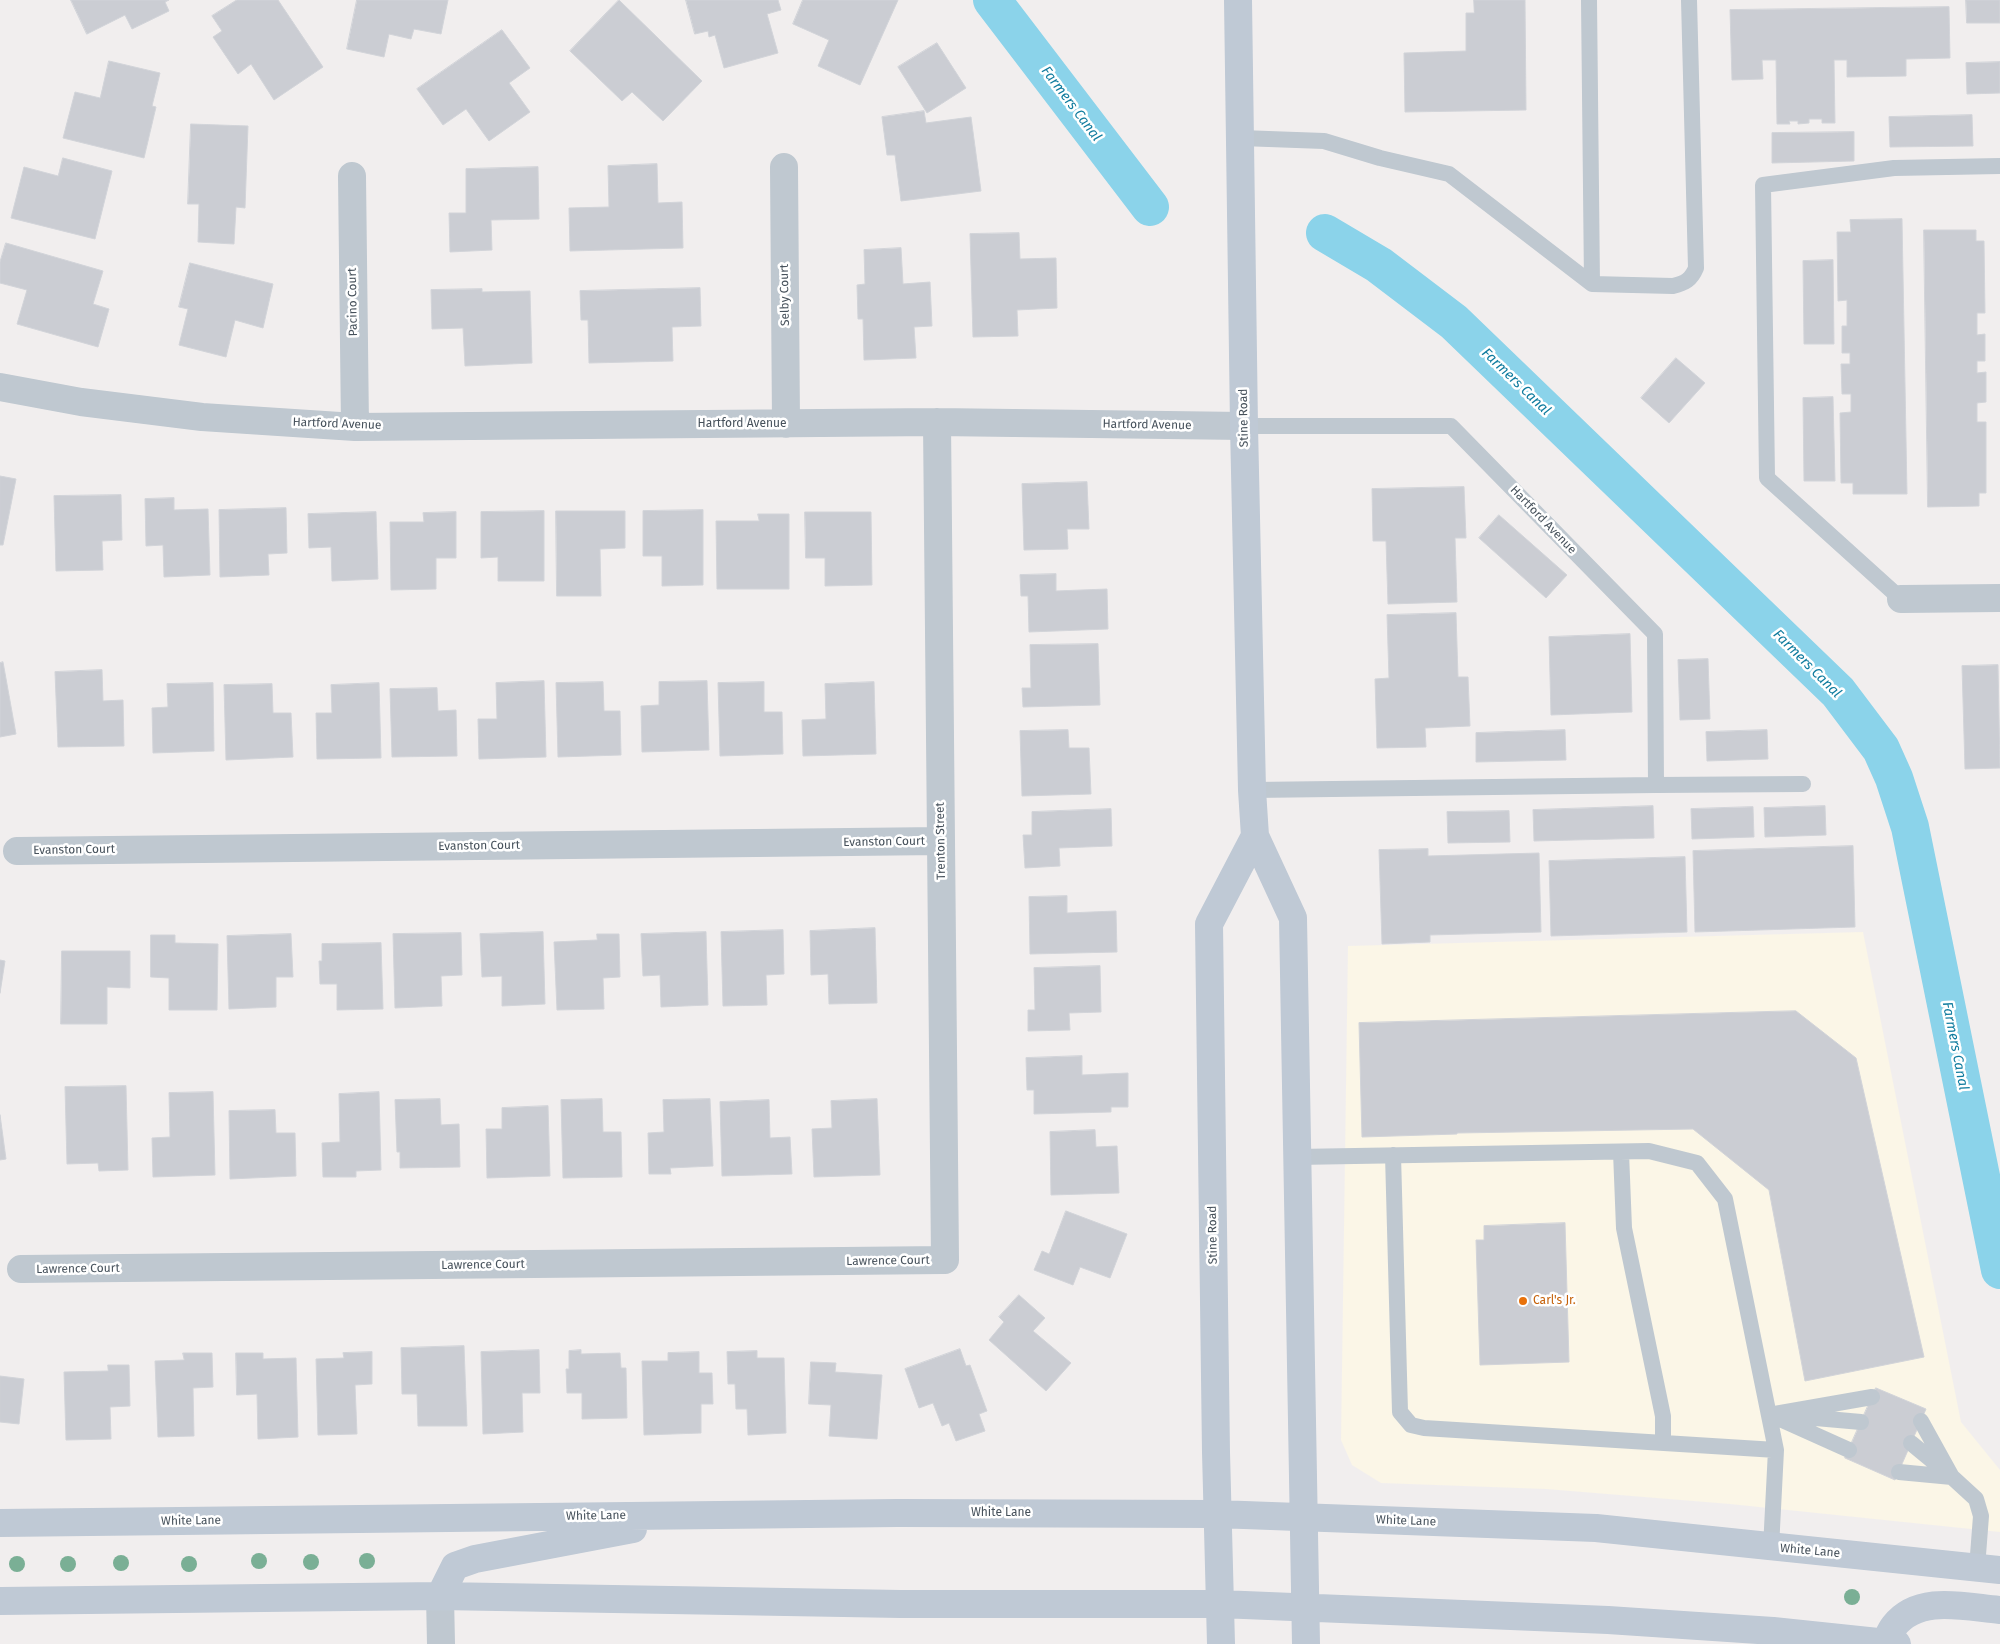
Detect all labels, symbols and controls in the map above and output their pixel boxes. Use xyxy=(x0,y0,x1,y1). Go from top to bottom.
water label: Farmers Canal xyxy=(1037,63,1105,145)
street label: Selby Court xyxy=(777,264,793,326)
street label: Pacino Court xyxy=(345,268,361,336)
water label: Farmers Canal xyxy=(1478,345,1554,419)
street label: Stine Road xyxy=(1236,389,1252,447)
street label: Hartford Avenue xyxy=(292,415,382,433)
street label: Hartford Avenue xyxy=(697,417,787,431)
street label: Hartford Avenue xyxy=(1102,417,1192,433)
street label: Hartford Avenue xyxy=(1507,483,1579,557)
water label: Farmers Canal xyxy=(1769,626,1845,702)
street label: Trenton Street xyxy=(933,802,949,880)
street label: Evanston Court xyxy=(843,834,925,850)
street label: Evanston Court xyxy=(438,838,520,854)
street label: Evanston Court xyxy=(33,842,115,858)
water label: Farmers Canal xyxy=(1938,1000,1972,1092)
street label: Stine Road xyxy=(1205,1206,1221,1264)
street label: Lawrence Court xyxy=(846,1253,930,1269)
street label: Lawrence Court xyxy=(441,1257,525,1273)
street label: Lawrence Court xyxy=(36,1261,120,1277)
place label: Carl's Jr. xyxy=(1533,1294,1576,1308)
marker: Carl's Jr. xyxy=(1517,1295,1529,1307)
street label: White Lane xyxy=(971,1506,1031,1520)
street label: White Lane xyxy=(566,1508,626,1524)
street label: White Lane xyxy=(161,1513,221,1529)
street label: White Lane xyxy=(1376,1513,1436,1529)
street label: White Lane xyxy=(1779,1541,1841,1561)

